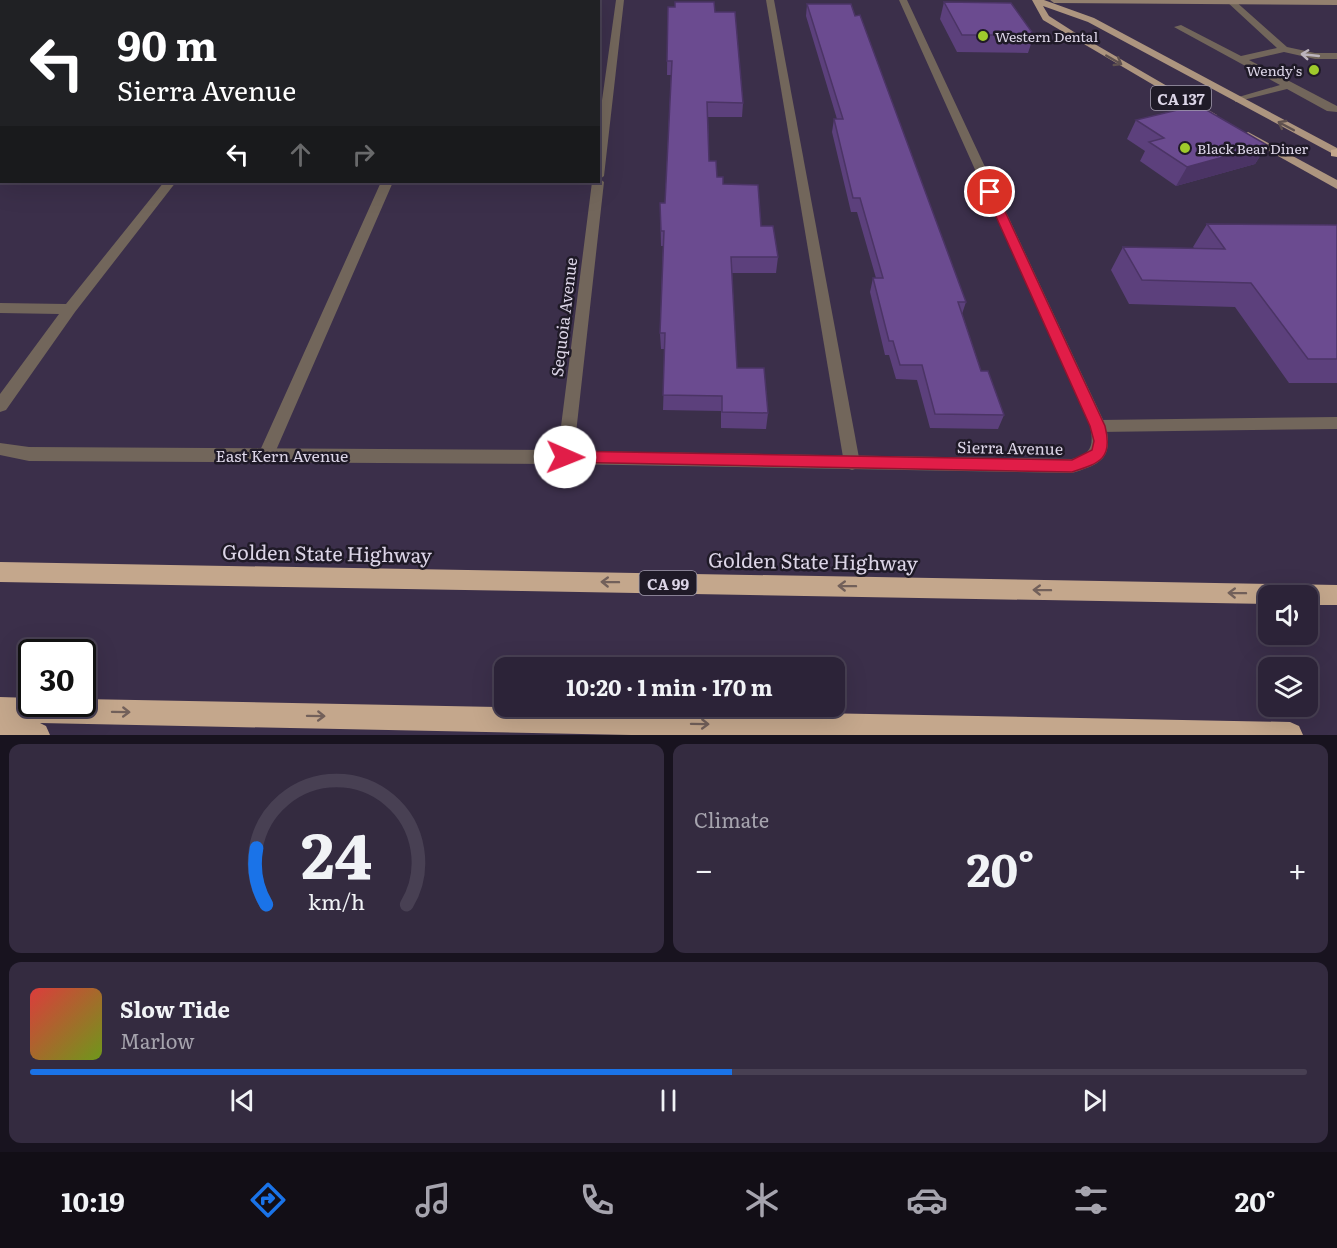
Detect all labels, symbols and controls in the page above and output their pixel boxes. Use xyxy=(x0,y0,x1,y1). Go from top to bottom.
text: 90 m xyxy=(117,12,217,74)
icon: left xyxy=(18,24,96,102)
place label: Western Dental xyxy=(995,26,1098,46)
marker: Western Dental xyxy=(976,29,990,43)
one-way arrow xyxy=(1301,49,1321,60)
one-way arrow xyxy=(1105,54,1122,66)
place label: Wendy's xyxy=(1246,60,1302,80)
marker: Wendy's xyxy=(1307,63,1321,77)
text: Sierra Avenue xyxy=(117,69,296,109)
road number: CA 137 xyxy=(1151,86,1211,110)
one-way arrow xyxy=(1277,120,1295,131)
icon: left xyxy=(221,138,254,171)
icon: ahead xyxy=(284,138,317,171)
icon: right xyxy=(347,138,380,171)
place label: Black Bear Diner xyxy=(1197,138,1309,158)
marker: Black Bear Diner xyxy=(1178,141,1192,155)
pin xyxy=(964,166,1015,217)
icon: arrive xyxy=(973,175,1006,208)
street label: Sequoia Avenue xyxy=(544,256,582,378)
position arrow xyxy=(533,425,597,489)
street label: Sierra Avenue xyxy=(957,434,1063,460)
street label: East Kern Avenue xyxy=(216,443,348,467)
street label: Golden State Highway xyxy=(222,535,433,569)
street label: Golden State Highway xyxy=(708,543,919,577)
road number: CA 99 xyxy=(640,571,696,595)
one-way arrow xyxy=(600,577,620,588)
one-way arrow xyxy=(837,581,857,592)
one-way arrow xyxy=(1032,584,1052,595)
map controls xyxy=(1258,585,1318,717)
button: sound xyxy=(1258,585,1318,645)
one-way arrow xyxy=(1227,587,1247,599)
speed limit sign: 30 xyxy=(18,639,96,717)
button: layers xyxy=(1258,657,1318,717)
text: 10:20 · 1 min · 170 m xyxy=(566,670,773,703)
one-way arrow xyxy=(111,706,131,718)
one-way arrow xyxy=(306,710,326,722)
one-way arrow xyxy=(690,718,710,729)
text: Climate xyxy=(694,804,769,834)
text: 24 xyxy=(301,806,372,898)
text: 20° xyxy=(966,834,1035,901)
text: − xyxy=(694,843,713,892)
text: + xyxy=(1288,843,1307,892)
text: km/h xyxy=(308,886,365,918)
text: Slow Tide xyxy=(120,992,230,1025)
text: Marlow xyxy=(120,1025,195,1055)
icon: previous xyxy=(226,1084,259,1117)
icon: pause xyxy=(652,1084,685,1117)
icon: next xyxy=(1078,1084,1111,1117)
icon: directions xyxy=(247,1179,289,1221)
icon: music xyxy=(412,1179,454,1221)
icon: phone xyxy=(576,1179,618,1221)
icon: climate xyxy=(741,1179,783,1221)
icon: car xyxy=(906,1179,948,1221)
icon: filters xyxy=(1070,1179,1112,1221)
text: 10:19 xyxy=(61,1180,125,1220)
text: 20° xyxy=(1235,1180,1276,1220)

